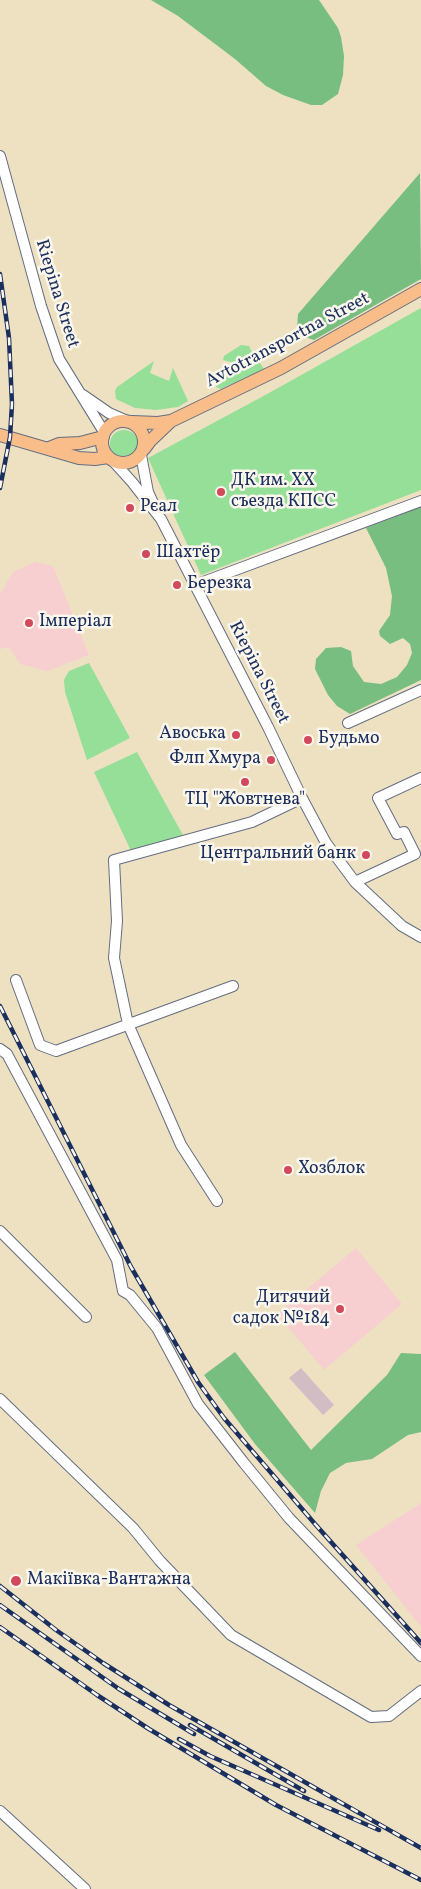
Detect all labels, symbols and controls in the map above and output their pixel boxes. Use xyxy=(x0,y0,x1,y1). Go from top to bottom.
street label: Riepina Street xyxy=(29,237,83,351)
street label: Avtotransportna Street xyxy=(202,289,374,393)
place label: ДК им. XX съезда КПСС xyxy=(231,471,336,514)
marker: ДК им. XX съезда КПСС xyxy=(215,486,227,498)
place label: Рєал xyxy=(140,497,177,519)
marker: Рєал xyxy=(124,502,136,514)
place label: Шахтёр xyxy=(156,543,220,565)
marker: Шахтёр xyxy=(140,548,152,560)
place label: Березка xyxy=(187,574,252,596)
marker: Березка xyxy=(171,579,183,591)
place label: Імперіал xyxy=(39,612,111,634)
marker: Імперіал xyxy=(23,617,35,629)
street label: Riepina Street xyxy=(223,618,293,728)
place label: Авоська xyxy=(159,724,226,746)
marker: Авоська xyxy=(230,729,242,741)
place label: Будьмо xyxy=(318,729,379,751)
marker: Будьмо xyxy=(302,734,314,746)
place label: Флп Хмура xyxy=(170,749,261,771)
marker: Флп Хмура xyxy=(265,754,277,766)
marker: ТЦ "Жовтнева" xyxy=(239,776,251,788)
place label: ТЦ "Жовтнева" xyxy=(185,790,305,812)
place label: Центральний банк xyxy=(200,844,356,866)
marker: Центральний банк xyxy=(360,849,372,861)
place label: Хозблок xyxy=(298,1159,365,1181)
marker: Хозблок xyxy=(282,1164,294,1176)
place label: Дитячий садок №184 xyxy=(233,1288,330,1330)
marker: Дитячий садок №184 xyxy=(334,1303,346,1315)
place label: Макіївка-Вантажна xyxy=(27,1570,191,1592)
marker: Макіївка-Вантажна xyxy=(9,1574,23,1588)

